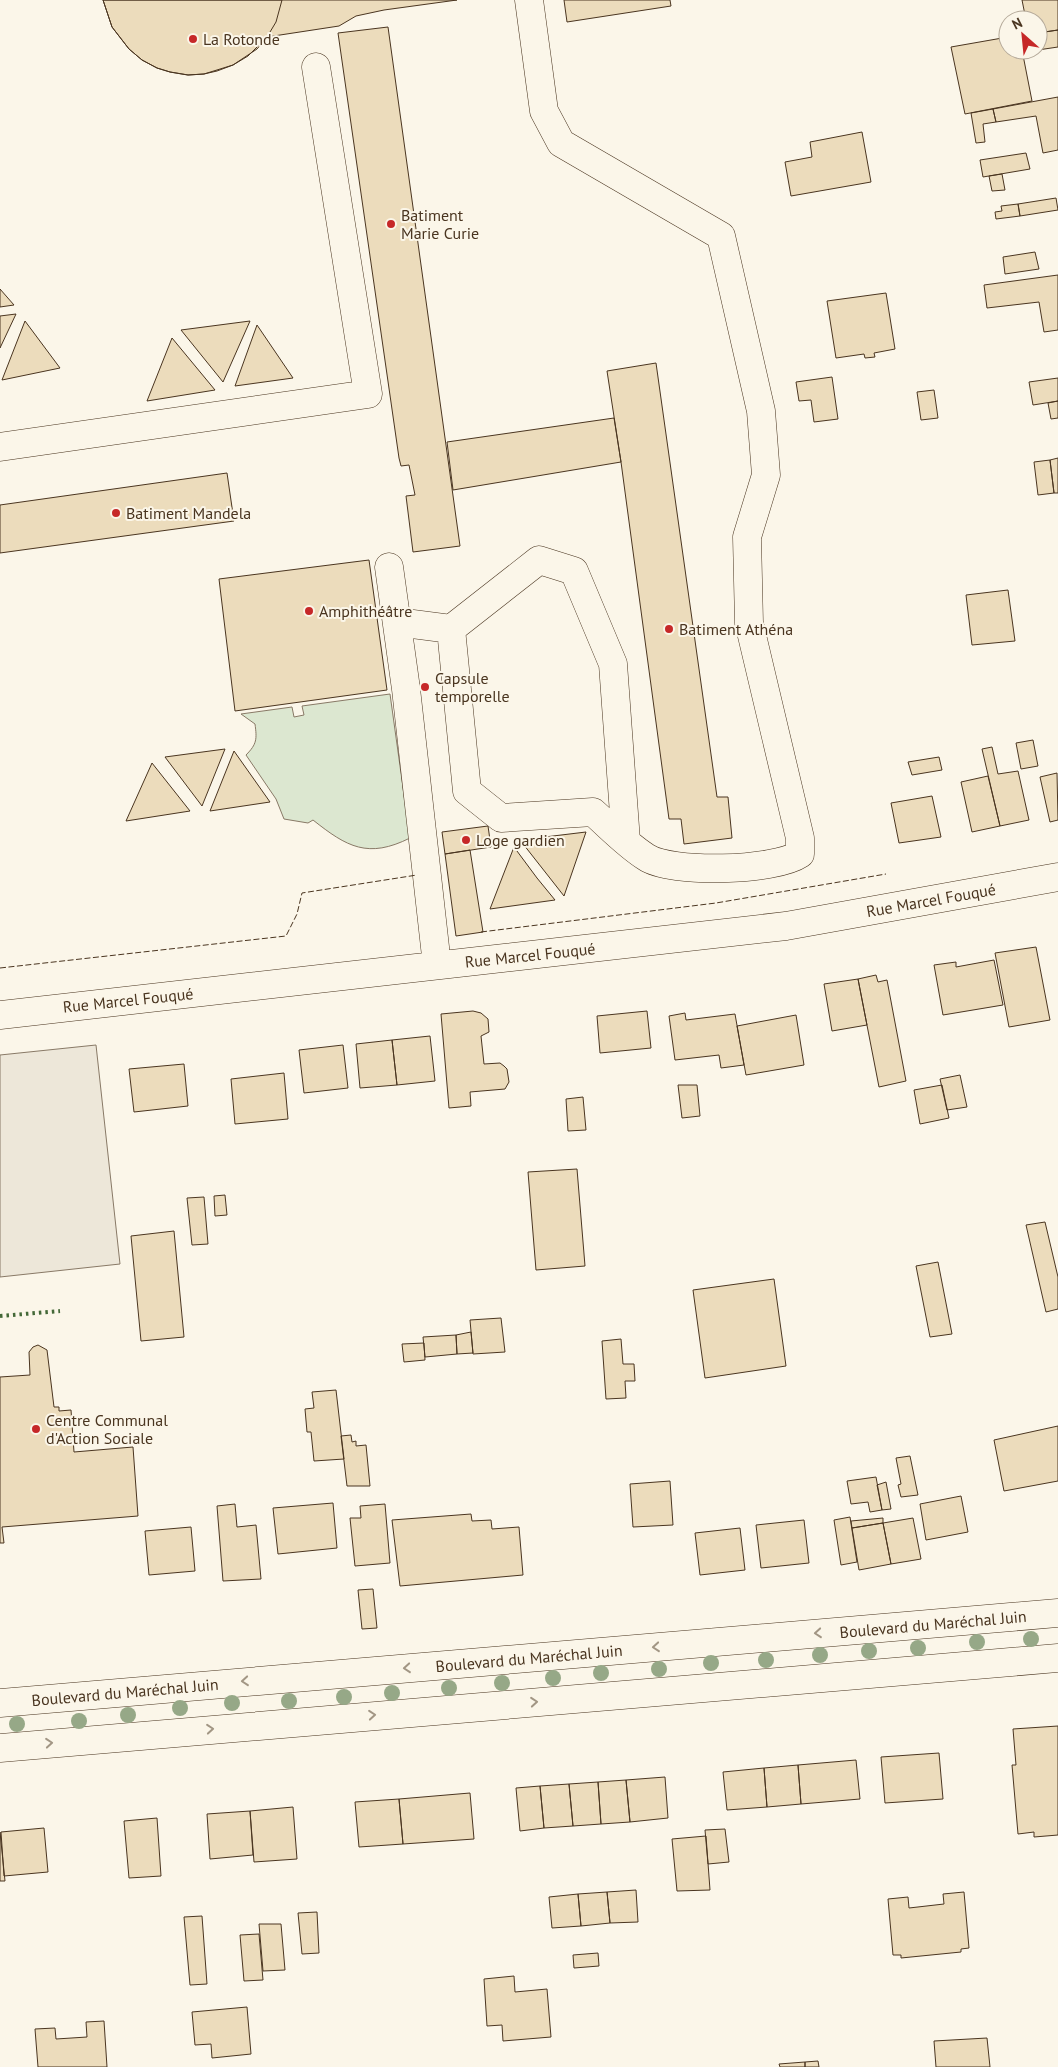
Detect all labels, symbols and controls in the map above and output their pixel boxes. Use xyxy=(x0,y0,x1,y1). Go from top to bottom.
north arrow xyxy=(998,10,1048,60)
text: N xyxy=(1009,13,1025,34)
place label: La Rotonde xyxy=(203,29,280,49)
marker: La Rotonde xyxy=(187,33,199,45)
place label: Batiment Marie Curie xyxy=(401,205,479,243)
marker: Batiment Marie Curie xyxy=(385,218,397,230)
place label: Batiment Mandela xyxy=(126,503,251,523)
marker: Batiment Mandela xyxy=(110,507,122,519)
place label: Amphithéâtre xyxy=(319,601,412,621)
marker: Amphithéâtre xyxy=(303,605,315,617)
place label: Batiment Athéna xyxy=(679,619,793,639)
marker: Batiment Athéna xyxy=(663,623,675,635)
place label: Capsule temporelle xyxy=(435,668,510,706)
marker: Capsule temporelle xyxy=(419,681,431,693)
place label: Loge gardien xyxy=(476,830,565,850)
marker: Loge gardien xyxy=(460,834,472,846)
street label: Rue Marcel Fouqué xyxy=(865,879,997,921)
street label: Rue Marcel Fouqué xyxy=(464,938,596,972)
street label: Rue Marcel Fouqué xyxy=(62,983,194,1017)
place label: Centre Communal d'Action Sociale xyxy=(46,1410,168,1448)
marker: Centre Communal d'Action Sociale xyxy=(30,1423,42,1435)
street label: Boulevard du Maréchal Juin xyxy=(839,1606,1027,1642)
one-way arrow xyxy=(813,1628,821,1639)
street label: Boulevard du Maréchal Juin xyxy=(435,1640,623,1676)
one-way arrow xyxy=(651,1641,659,1652)
one-way arrow xyxy=(402,1662,410,1673)
street label: Boulevard du Maréchal Juin xyxy=(31,1674,219,1710)
one-way arrow xyxy=(240,1676,248,1687)
one-way arrow xyxy=(531,1696,539,1707)
one-way arrow xyxy=(369,1710,377,1721)
one-way arrow xyxy=(207,1724,215,1735)
one-way arrow xyxy=(45,1738,53,1749)

